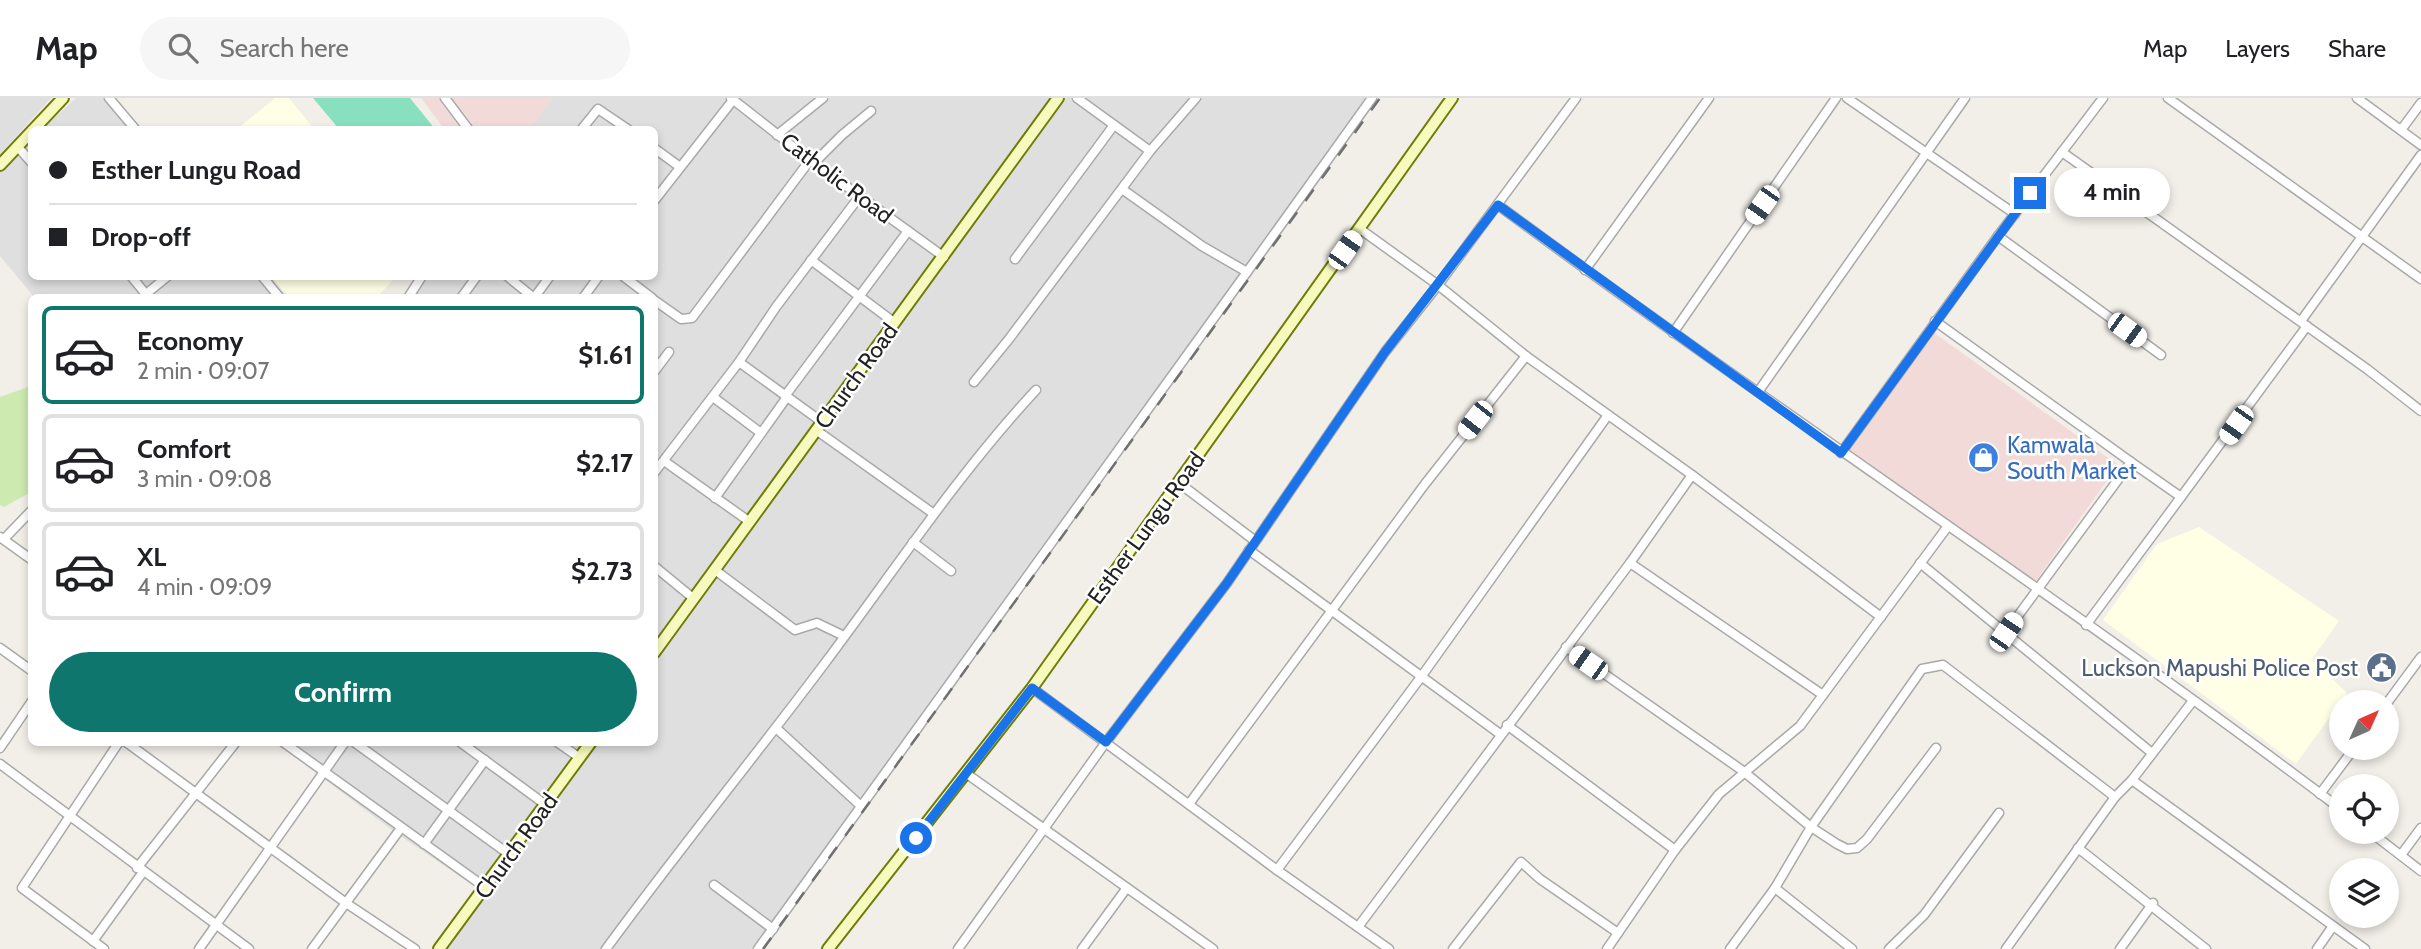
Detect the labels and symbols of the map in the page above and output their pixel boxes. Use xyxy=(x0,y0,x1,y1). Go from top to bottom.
street label: Catholic Road xyxy=(775,127,899,229)
callout: 4 min xyxy=(2054,168,2170,217)
route end xyxy=(2014,177,2046,209)
car xyxy=(1742,182,1783,228)
car xyxy=(1325,227,1366,273)
car xyxy=(2104,309,2151,351)
street label: Church Road xyxy=(808,318,904,434)
car xyxy=(1454,397,1497,443)
car xyxy=(2216,402,2257,448)
place label: Kamwala South Market xyxy=(2007,431,2137,485)
shop icon: Kamwala South Market xyxy=(1967,441,2001,475)
street label: Esther Lungu Road xyxy=(1081,446,1211,610)
car xyxy=(1986,609,2027,655)
car xyxy=(1565,642,1612,684)
public building icon: Luckson Mapushi Police Post xyxy=(2364,651,2398,685)
place label: Luckson Mapushi Police Post xyxy=(2081,654,2358,682)
north arrow xyxy=(2329,690,2399,760)
street label: Church Road xyxy=(468,788,564,904)
route start xyxy=(900,822,932,854)

